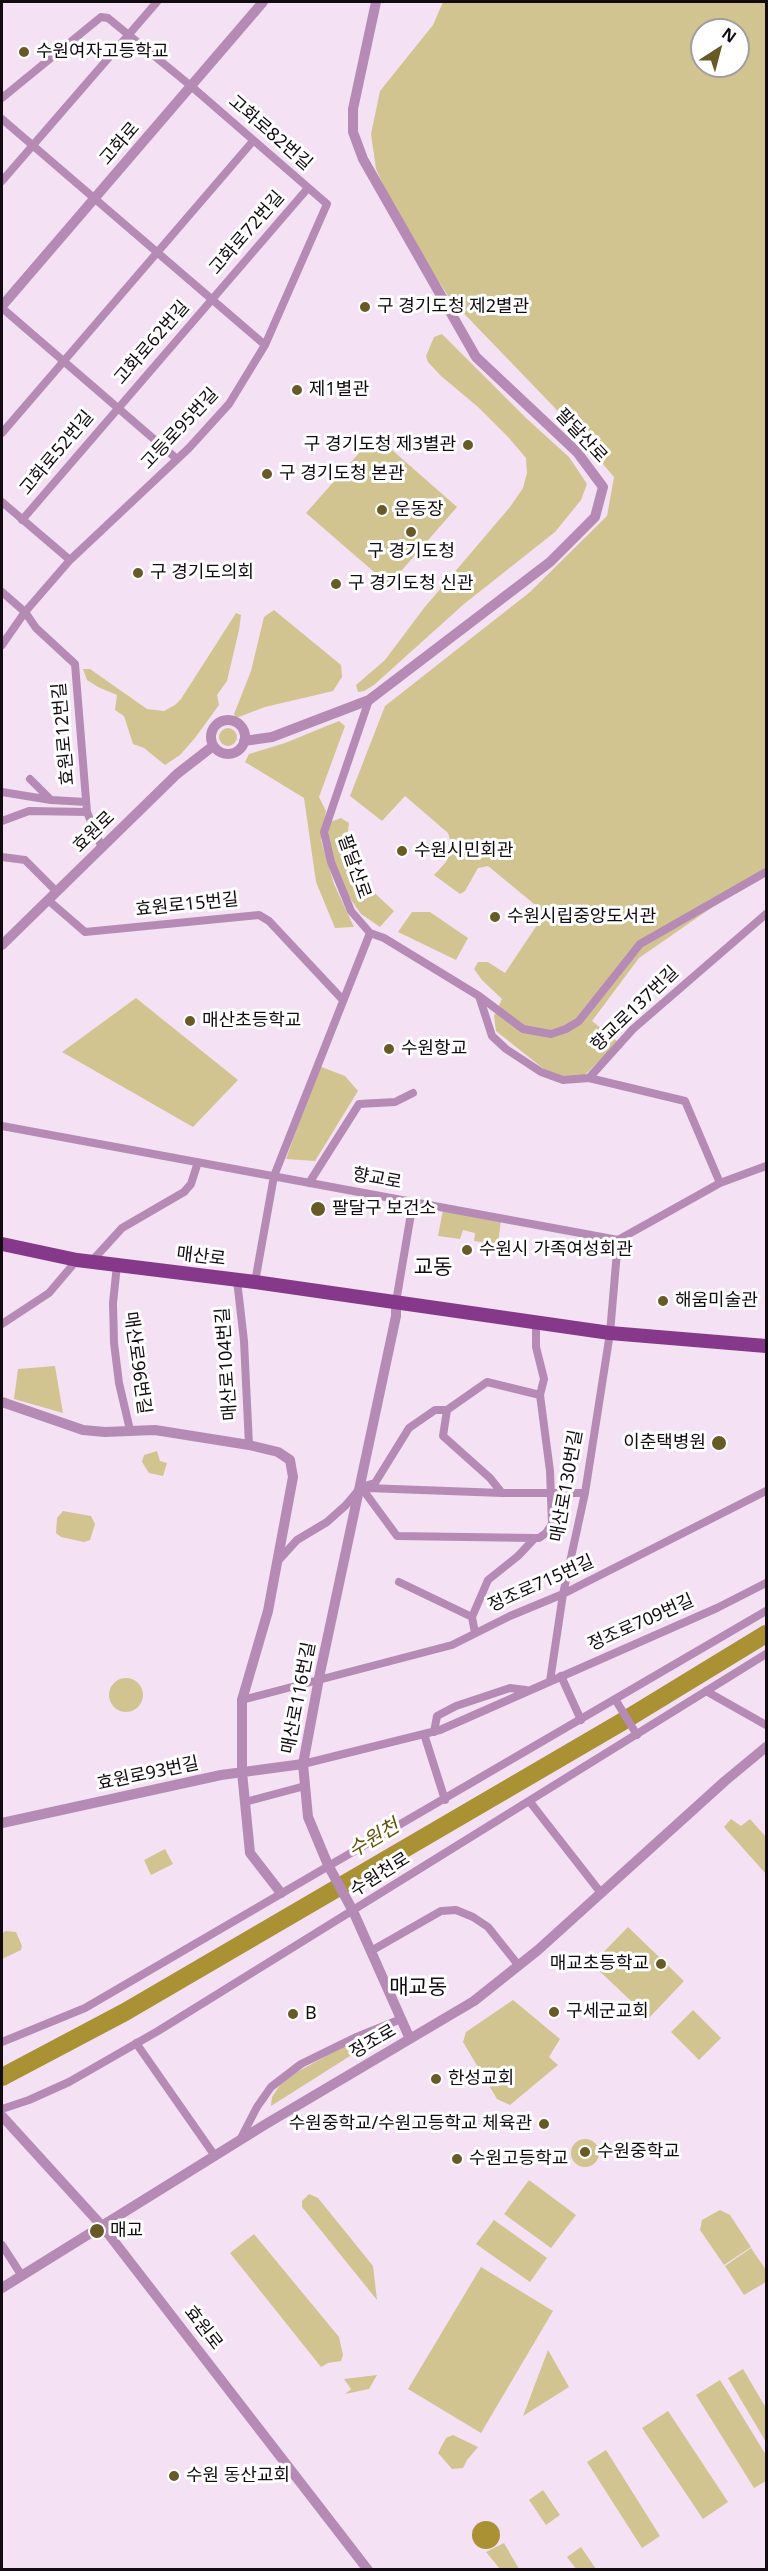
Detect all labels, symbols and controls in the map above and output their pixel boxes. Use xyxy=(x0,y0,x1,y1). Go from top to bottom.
north arrow xyxy=(690,18,750,78)
text: N xyxy=(718,22,741,48)
place label: 수원여자고등학교 xyxy=(36,41,168,63)
marker: 수원여자고등학교 xyxy=(17,45,31,59)
street label: 고화로82번길 xyxy=(224,91,316,175)
street label: 고화로 xyxy=(96,118,144,170)
street label: 고화로72번길 xyxy=(205,187,289,279)
place label: 구 경기도청 제2별관 xyxy=(377,296,529,318)
street label: 고화로62번길 xyxy=(110,297,194,389)
marker: 구 경기도청 제2별관 xyxy=(358,300,372,314)
place label: 제1별관 xyxy=(309,379,369,401)
marker: 제1별관 xyxy=(290,383,304,397)
street label: 고등로95번길 xyxy=(137,384,223,474)
street label: 팔달산로 xyxy=(551,404,611,468)
street label: 고화로52번길 xyxy=(15,406,99,500)
place label: 구 경기도청 제3별관 xyxy=(304,434,456,456)
marker: 구 경기도청 제3별관 xyxy=(461,438,475,452)
place label: 구 경기도청 본관 xyxy=(279,463,404,485)
marker: 구 경기도청 본관 xyxy=(260,467,274,481)
place label: 운동장 xyxy=(394,499,444,521)
marker: 운동장 xyxy=(375,503,389,517)
marker: 구 경기도청 xyxy=(404,525,418,539)
place label: 구 경기도청 xyxy=(367,541,455,563)
place label: 구 경기도의회 xyxy=(150,562,254,584)
marker: 구 경기도의회 xyxy=(131,566,145,580)
place label: 구 경기도청 신관 xyxy=(348,573,473,595)
marker: 구 경기도청 신관 xyxy=(329,577,343,591)
street label: 효원로12번길 xyxy=(49,682,79,786)
street label: 효원로 xyxy=(69,807,119,857)
street label: 팔달산로 xyxy=(333,832,375,902)
place label: 수원시민회관 xyxy=(414,840,513,862)
marker: 수원시민회관 xyxy=(395,844,409,858)
street label: 효원로15번길 xyxy=(134,889,240,921)
place label: 수원시립중앙도서관 xyxy=(507,906,656,928)
marker: 수원시립중앙도서관 xyxy=(488,910,502,924)
street label: 향교로137번길 xyxy=(587,962,683,1056)
place label: 매산초등학교 xyxy=(202,1010,301,1032)
marker: 매산초등학교 xyxy=(183,1014,197,1028)
place label: 수원항교 xyxy=(401,1038,467,1060)
marker: 수원항교 xyxy=(382,1042,396,1056)
street label: 향교로 xyxy=(351,1164,403,1194)
place label: 팔달구 보건소 xyxy=(332,1198,436,1220)
marker: 팔달구 보건소 xyxy=(309,1200,327,1218)
place label: 수원시 가족여성회관 xyxy=(479,1239,633,1261)
street label: 매산로 xyxy=(175,1243,227,1271)
marker: 수원시 가족여성회관 xyxy=(460,1243,474,1257)
district label: 교동 xyxy=(414,1255,452,1281)
place label: 해움미술관 xyxy=(675,1290,758,1312)
marker: 해움미술관 xyxy=(656,1294,670,1308)
street label: 매산로104번길 xyxy=(212,1307,242,1421)
street label: 매산로96번길 xyxy=(119,1310,155,1416)
street label: 매산로130번길 xyxy=(546,1428,588,1544)
place label: 이춘택병원 xyxy=(623,1432,706,1454)
marker: 이춘택병원 xyxy=(710,1434,728,1452)
street label: 정조로715번길 xyxy=(485,1551,597,1617)
street label: 정조로709번길 xyxy=(585,1590,697,1656)
street label: 매산로116번길 xyxy=(278,1640,320,1756)
street label: 효원로93번길 xyxy=(95,1753,201,1795)
water label: 수원천 xyxy=(344,1814,404,1864)
street label: 수원천로 xyxy=(346,1848,414,1902)
place label: 매교초등학교 xyxy=(550,1953,649,1975)
marker: 매교초등학교 xyxy=(654,1957,668,1971)
district label: 매교동 xyxy=(389,1975,447,2001)
place label: 구세군교회 xyxy=(566,2001,649,2023)
place label: B xyxy=(305,2003,317,2025)
marker: 구세군교회 xyxy=(547,2005,561,2019)
marker: B xyxy=(286,2007,300,2021)
street label: 정조로 xyxy=(346,2020,400,2064)
place label: 한성교회 xyxy=(448,2068,514,2090)
marker: 한성교회 xyxy=(429,2072,443,2086)
place label: 수원중학교/수원고등학교 체육관 xyxy=(289,2113,532,2135)
marker: 수원중학교/수원고등학교 체육관 xyxy=(537,2117,551,2131)
place label: 수원중학교 xyxy=(597,2141,680,2163)
marker: 수원중학교 xyxy=(578,2145,592,2159)
place label: 수원고등학교 xyxy=(469,2148,568,2170)
marker: 수원고등학교 xyxy=(450,2152,464,2166)
place label: 매교 xyxy=(110,2220,143,2242)
marker: 매교 xyxy=(88,2222,106,2240)
street label: 효원로 xyxy=(179,2302,227,2354)
place label: 수원 동산교회 xyxy=(186,2465,290,2487)
marker: 수원 동산교회 xyxy=(167,2469,181,2483)

